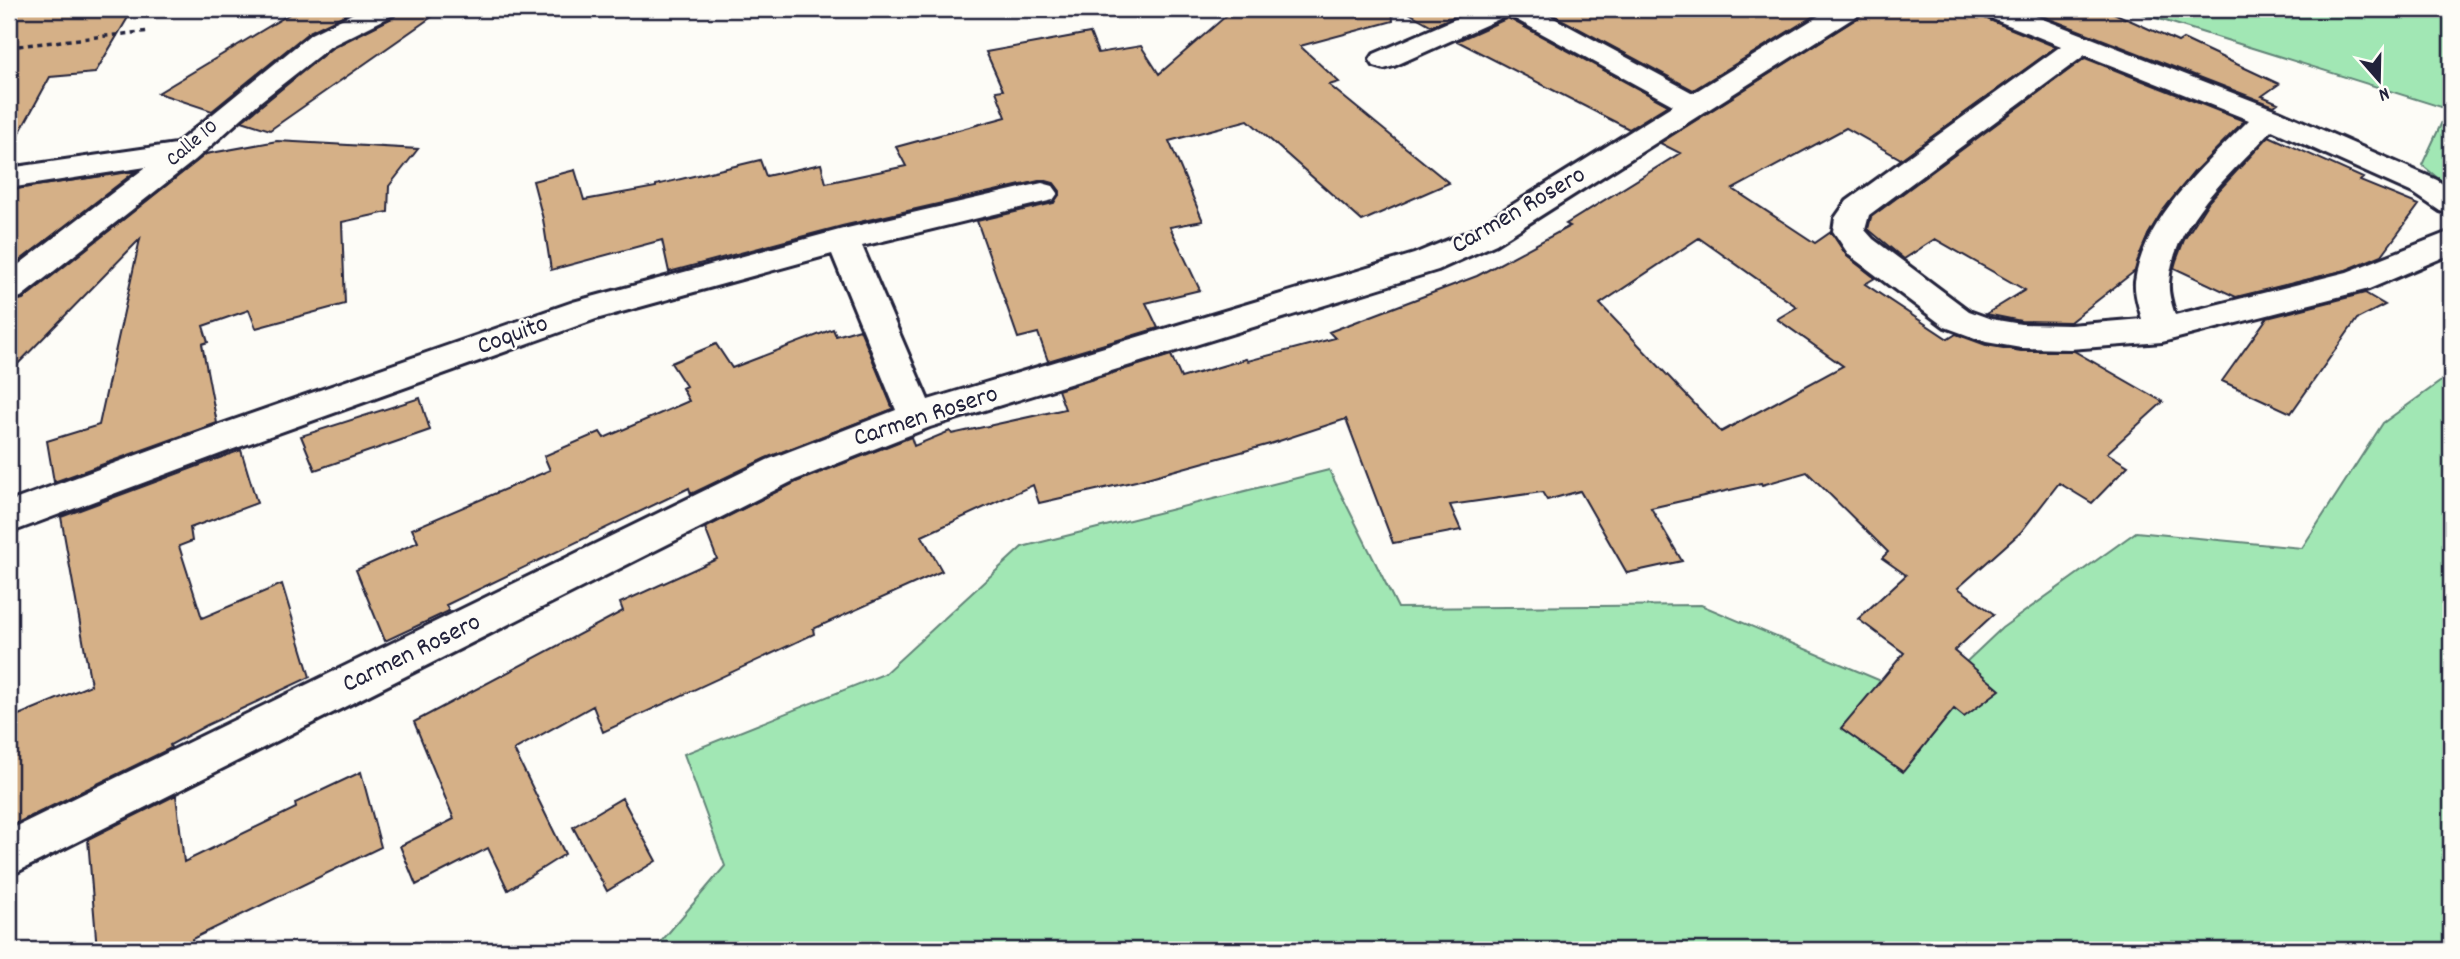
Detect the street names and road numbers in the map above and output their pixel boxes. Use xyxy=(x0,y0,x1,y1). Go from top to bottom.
street label: Calle 10 xyxy=(160,113,226,175)
street label: Carmen Rosero xyxy=(1445,158,1593,264)
street label: Coquito xyxy=(472,306,554,366)
street label: Carmen Rosero xyxy=(849,376,1003,458)
street label: Carmen Rosero xyxy=(337,605,487,703)

